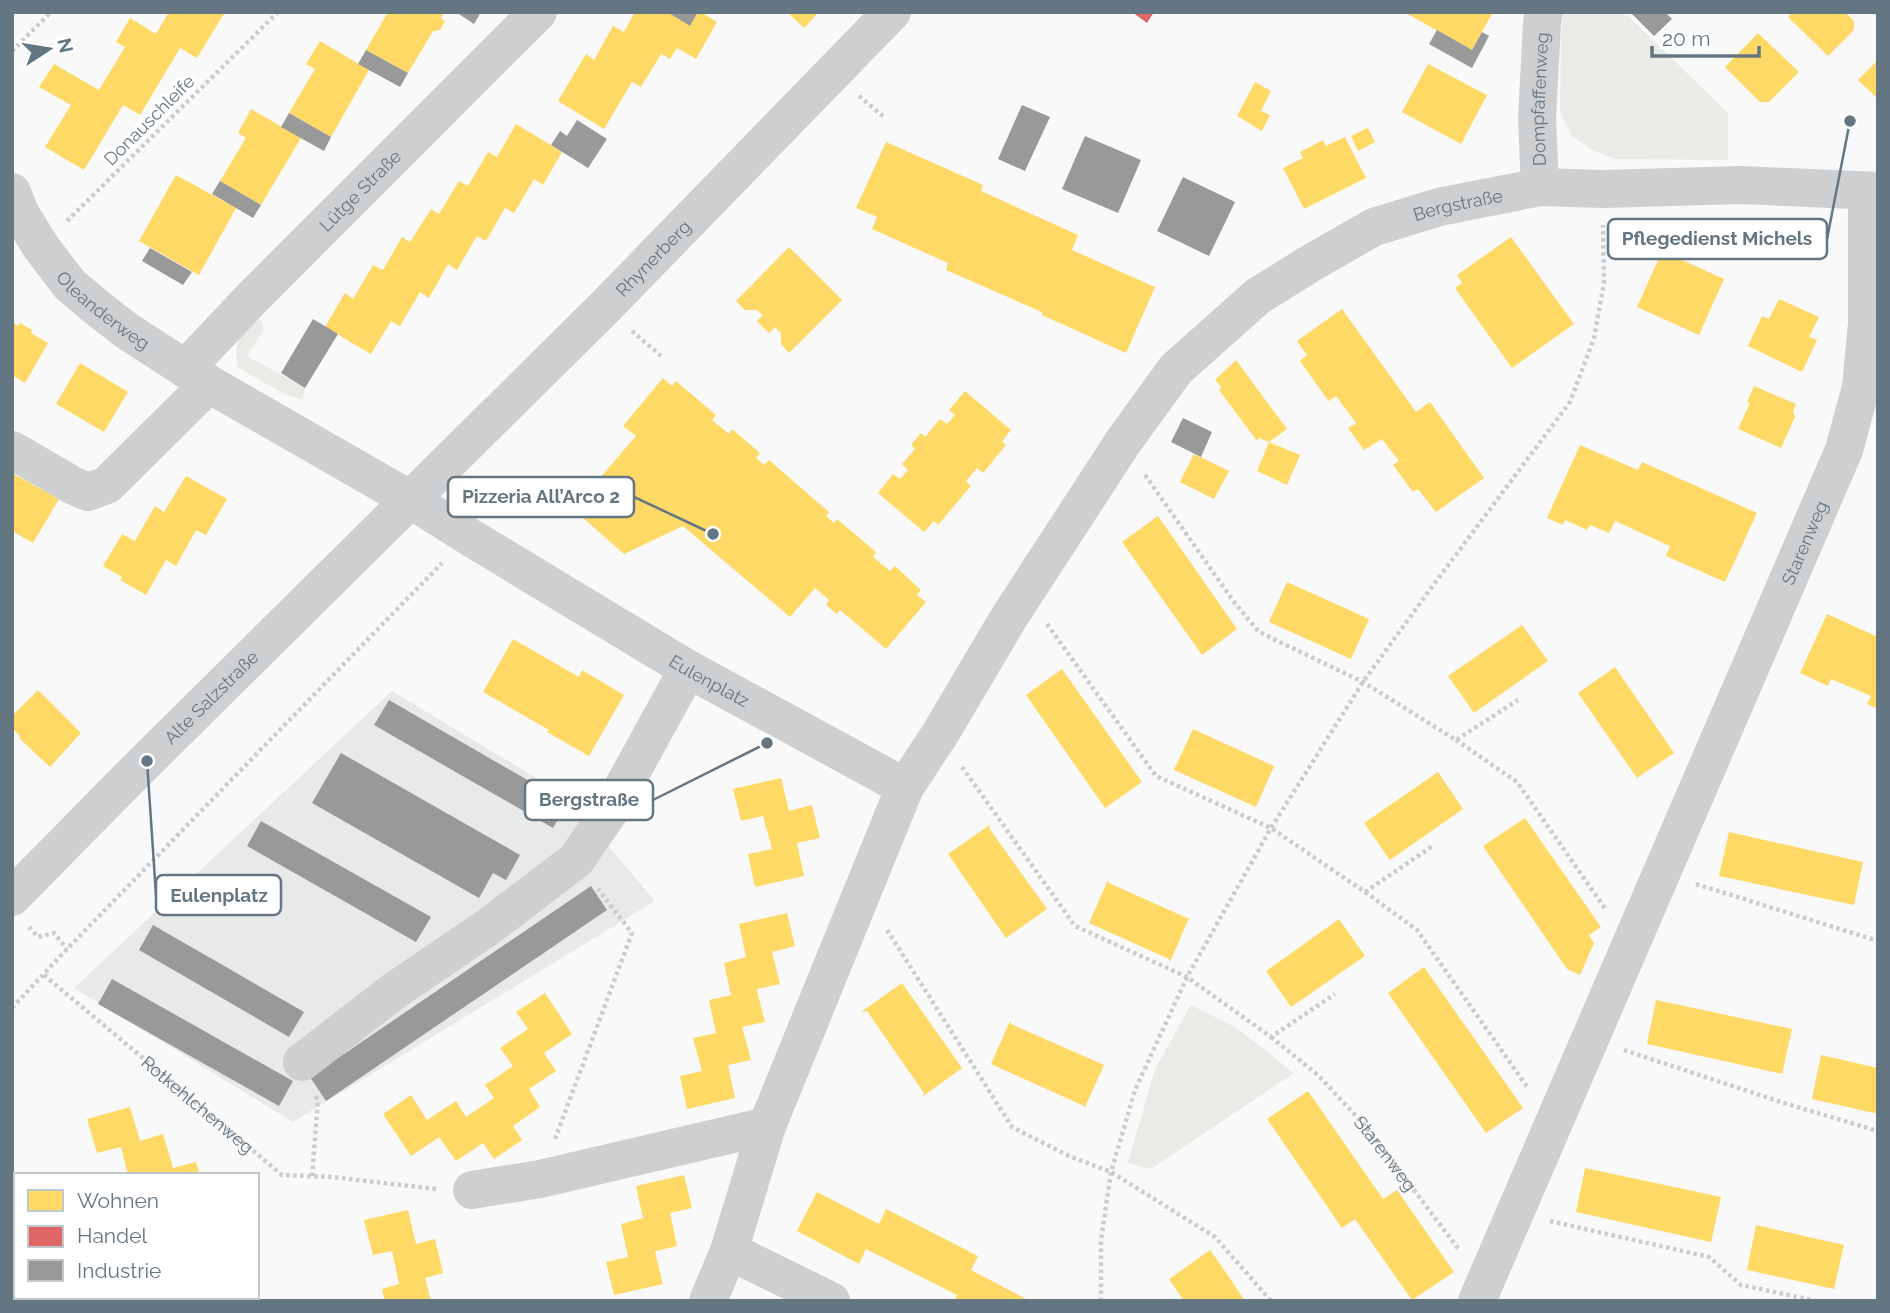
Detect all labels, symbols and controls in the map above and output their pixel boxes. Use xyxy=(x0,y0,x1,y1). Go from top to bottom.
north arrow xyxy=(14,14,84,84)
scale bar xyxy=(1652,14,1759,58)
text: 20 m xyxy=(1662,26,1710,51)
street label: Dompfaffenweg xyxy=(1526,32,1552,166)
text: N xyxy=(53,36,78,55)
street label: Donauschleife xyxy=(99,70,199,170)
street label: Lütge Straße xyxy=(315,145,405,235)
street label: Bergstraße xyxy=(1410,184,1505,225)
street label: Rhynerberg xyxy=(611,215,694,300)
callout: Pflegedienst Michels xyxy=(1608,219,1827,259)
text: Pflegedienst Michels xyxy=(1622,227,1812,249)
street label: Oleanderweg xyxy=(53,267,154,354)
callout: Pizzeria All’Arco 2 xyxy=(448,477,634,517)
text: Pizzeria All’Arco 2 xyxy=(462,485,620,507)
street label: Starenweg xyxy=(1777,497,1831,588)
street label: Alte Salzstraße xyxy=(159,646,263,748)
street label: Eulenplatz xyxy=(666,650,753,711)
callout: Bergstraße xyxy=(525,780,653,820)
text: Bergstraße xyxy=(539,788,639,810)
callout: Eulenplatz xyxy=(156,875,281,915)
text: Eulenplatz xyxy=(170,884,268,906)
street label: Rotkehlchenweg xyxy=(137,1051,258,1158)
street label: Starenweg xyxy=(1350,1111,1421,1195)
legend xyxy=(14,1173,259,1299)
text: Wohnen xyxy=(77,1188,159,1213)
text: Handel xyxy=(77,1223,147,1248)
text: Industrie xyxy=(77,1258,161,1283)

